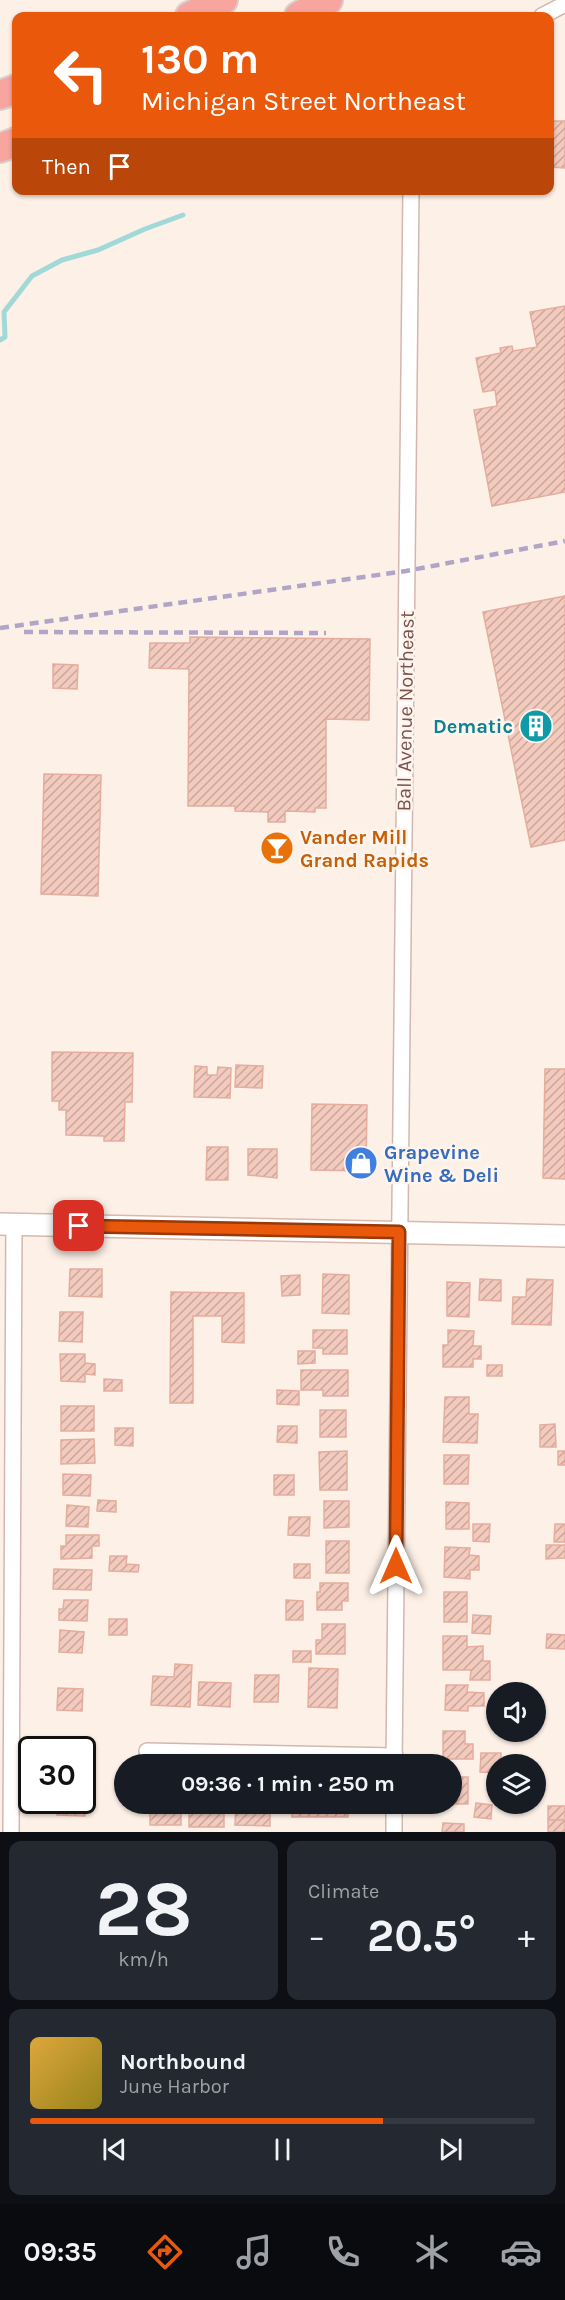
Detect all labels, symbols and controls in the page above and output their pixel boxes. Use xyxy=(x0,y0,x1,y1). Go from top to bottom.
text: 130 m xyxy=(141,34,259,84)
icon: left xyxy=(42,36,120,114)
text: Michigan Street Northeast xyxy=(141,85,466,117)
icon: arrive xyxy=(103,150,136,183)
text: Then xyxy=(42,154,91,180)
street label: Ball Avenue Northeast xyxy=(392,610,419,812)
building icon: Dematic xyxy=(518,708,554,744)
place label: Dematic xyxy=(433,715,513,738)
place label: Vander Mill Grand Rapids xyxy=(300,826,429,872)
bar icon: Vander Mill Grand Rapids xyxy=(259,830,295,866)
place label: Grapevine Wine & Deli xyxy=(384,1141,499,1187)
shop icon: Grapevine Wine & Deli xyxy=(343,1145,379,1181)
pin xyxy=(53,1200,104,1251)
icon: arrive xyxy=(62,1209,95,1242)
position arrow xyxy=(364,1534,428,1598)
map controls xyxy=(486,1682,546,1814)
button: sound xyxy=(486,1682,546,1742)
speed limit sign: 30 xyxy=(18,1736,96,1814)
button: layers xyxy=(486,1754,546,1814)
text: 09:36 · 1 min · 250 m xyxy=(181,1771,395,1797)
text: 28 xyxy=(95,1863,192,1955)
text: Climate xyxy=(308,1880,379,1903)
text: 20.5° xyxy=(367,1910,476,1962)
text: − xyxy=(308,1917,325,1955)
text: + xyxy=(518,1917,535,1955)
text: km/h xyxy=(118,1948,169,1971)
text: Northbound xyxy=(120,2049,246,2075)
text: June Harbor xyxy=(120,2075,229,2098)
icon: previous xyxy=(98,2133,131,2166)
icon: pause xyxy=(266,2133,299,2166)
icon: next xyxy=(434,2133,467,2166)
icon: directions xyxy=(144,2231,186,2273)
icon: music xyxy=(233,2231,275,2273)
icon: phone xyxy=(322,2231,364,2273)
icon: climate xyxy=(411,2231,453,2273)
icon: car xyxy=(500,2231,542,2273)
text: 09:35 xyxy=(23,2236,97,2268)

